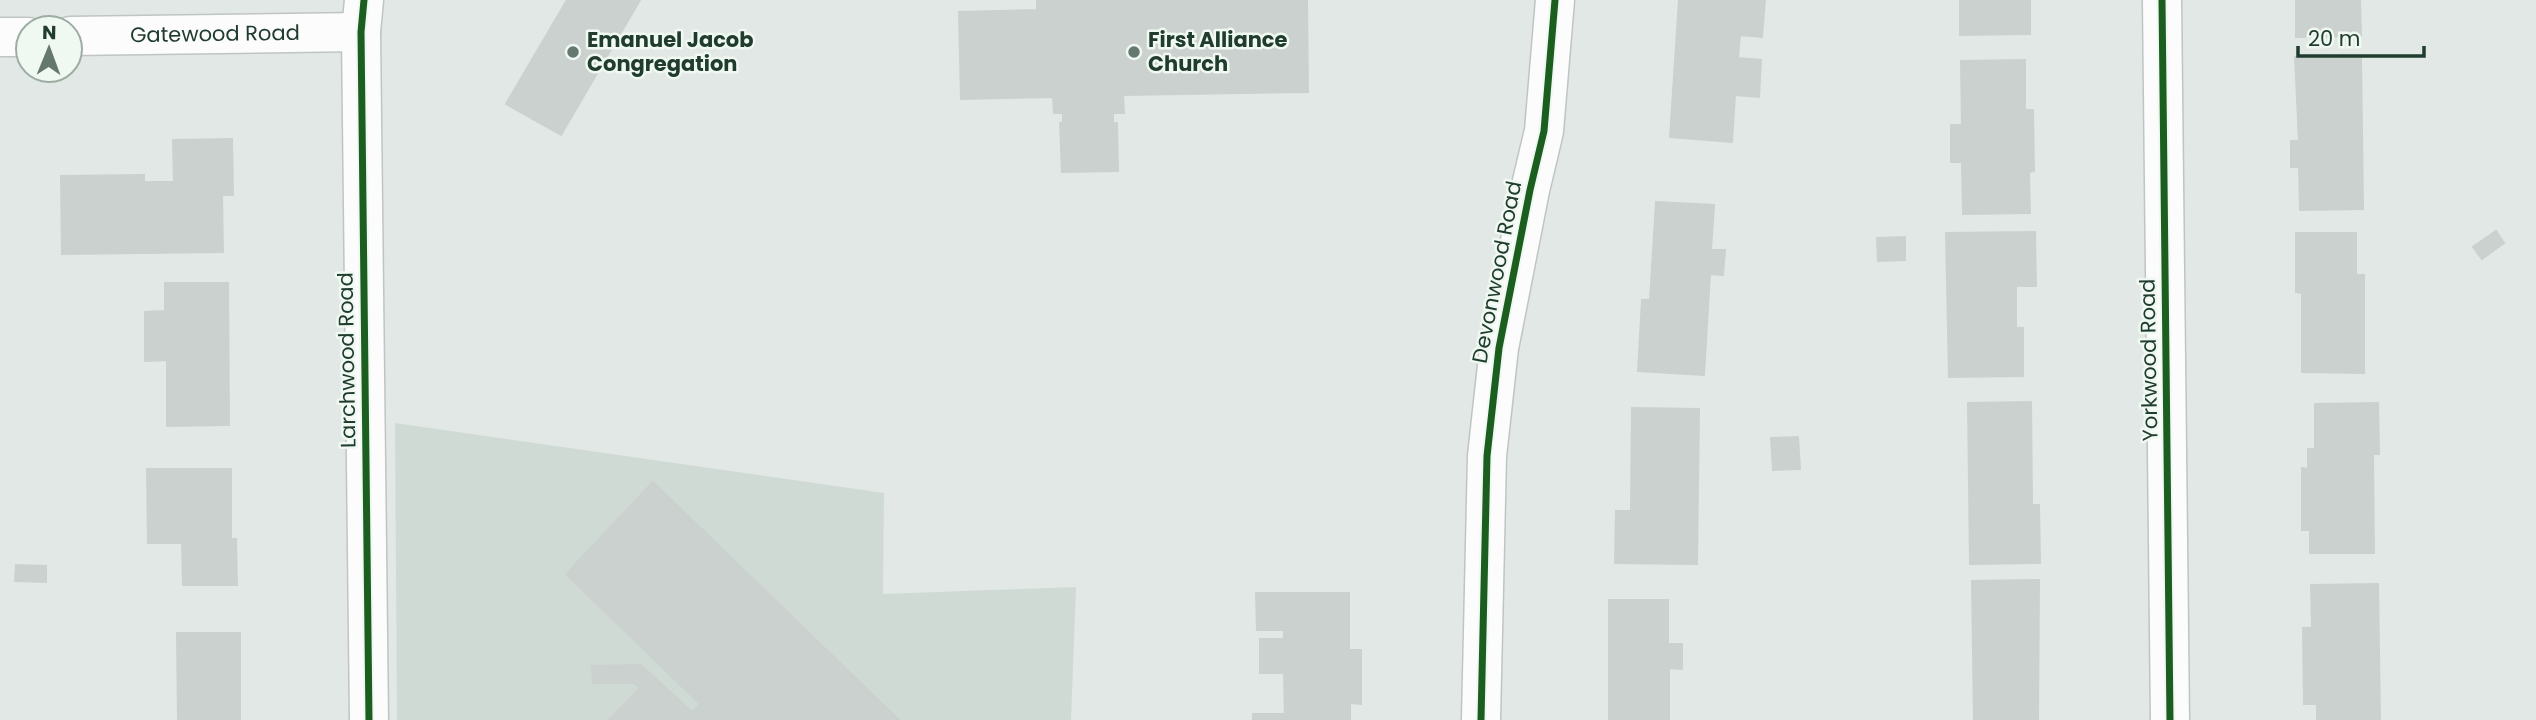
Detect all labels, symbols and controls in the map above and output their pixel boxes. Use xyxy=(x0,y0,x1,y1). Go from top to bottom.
north arrow xyxy=(14,14,84,84)
scale bar xyxy=(2298,14,2424,58)
street label: Gatewood Road xyxy=(130,18,300,49)
text: N xyxy=(42,19,57,46)
text: 20 m xyxy=(2308,24,2361,53)
place label: Emanuel Jacob Congregation xyxy=(587,25,754,78)
place label: First Alliance Church xyxy=(1148,25,1288,78)
marker: Emanuel Jacob Congregation xyxy=(565,44,581,60)
marker: First Alliance Church xyxy=(1126,44,1142,60)
street label: Devonwood Road xyxy=(1465,178,1528,365)
street label: Larchwood Road xyxy=(330,272,363,448)
street label: Yorkwood Road xyxy=(2133,278,2164,442)

